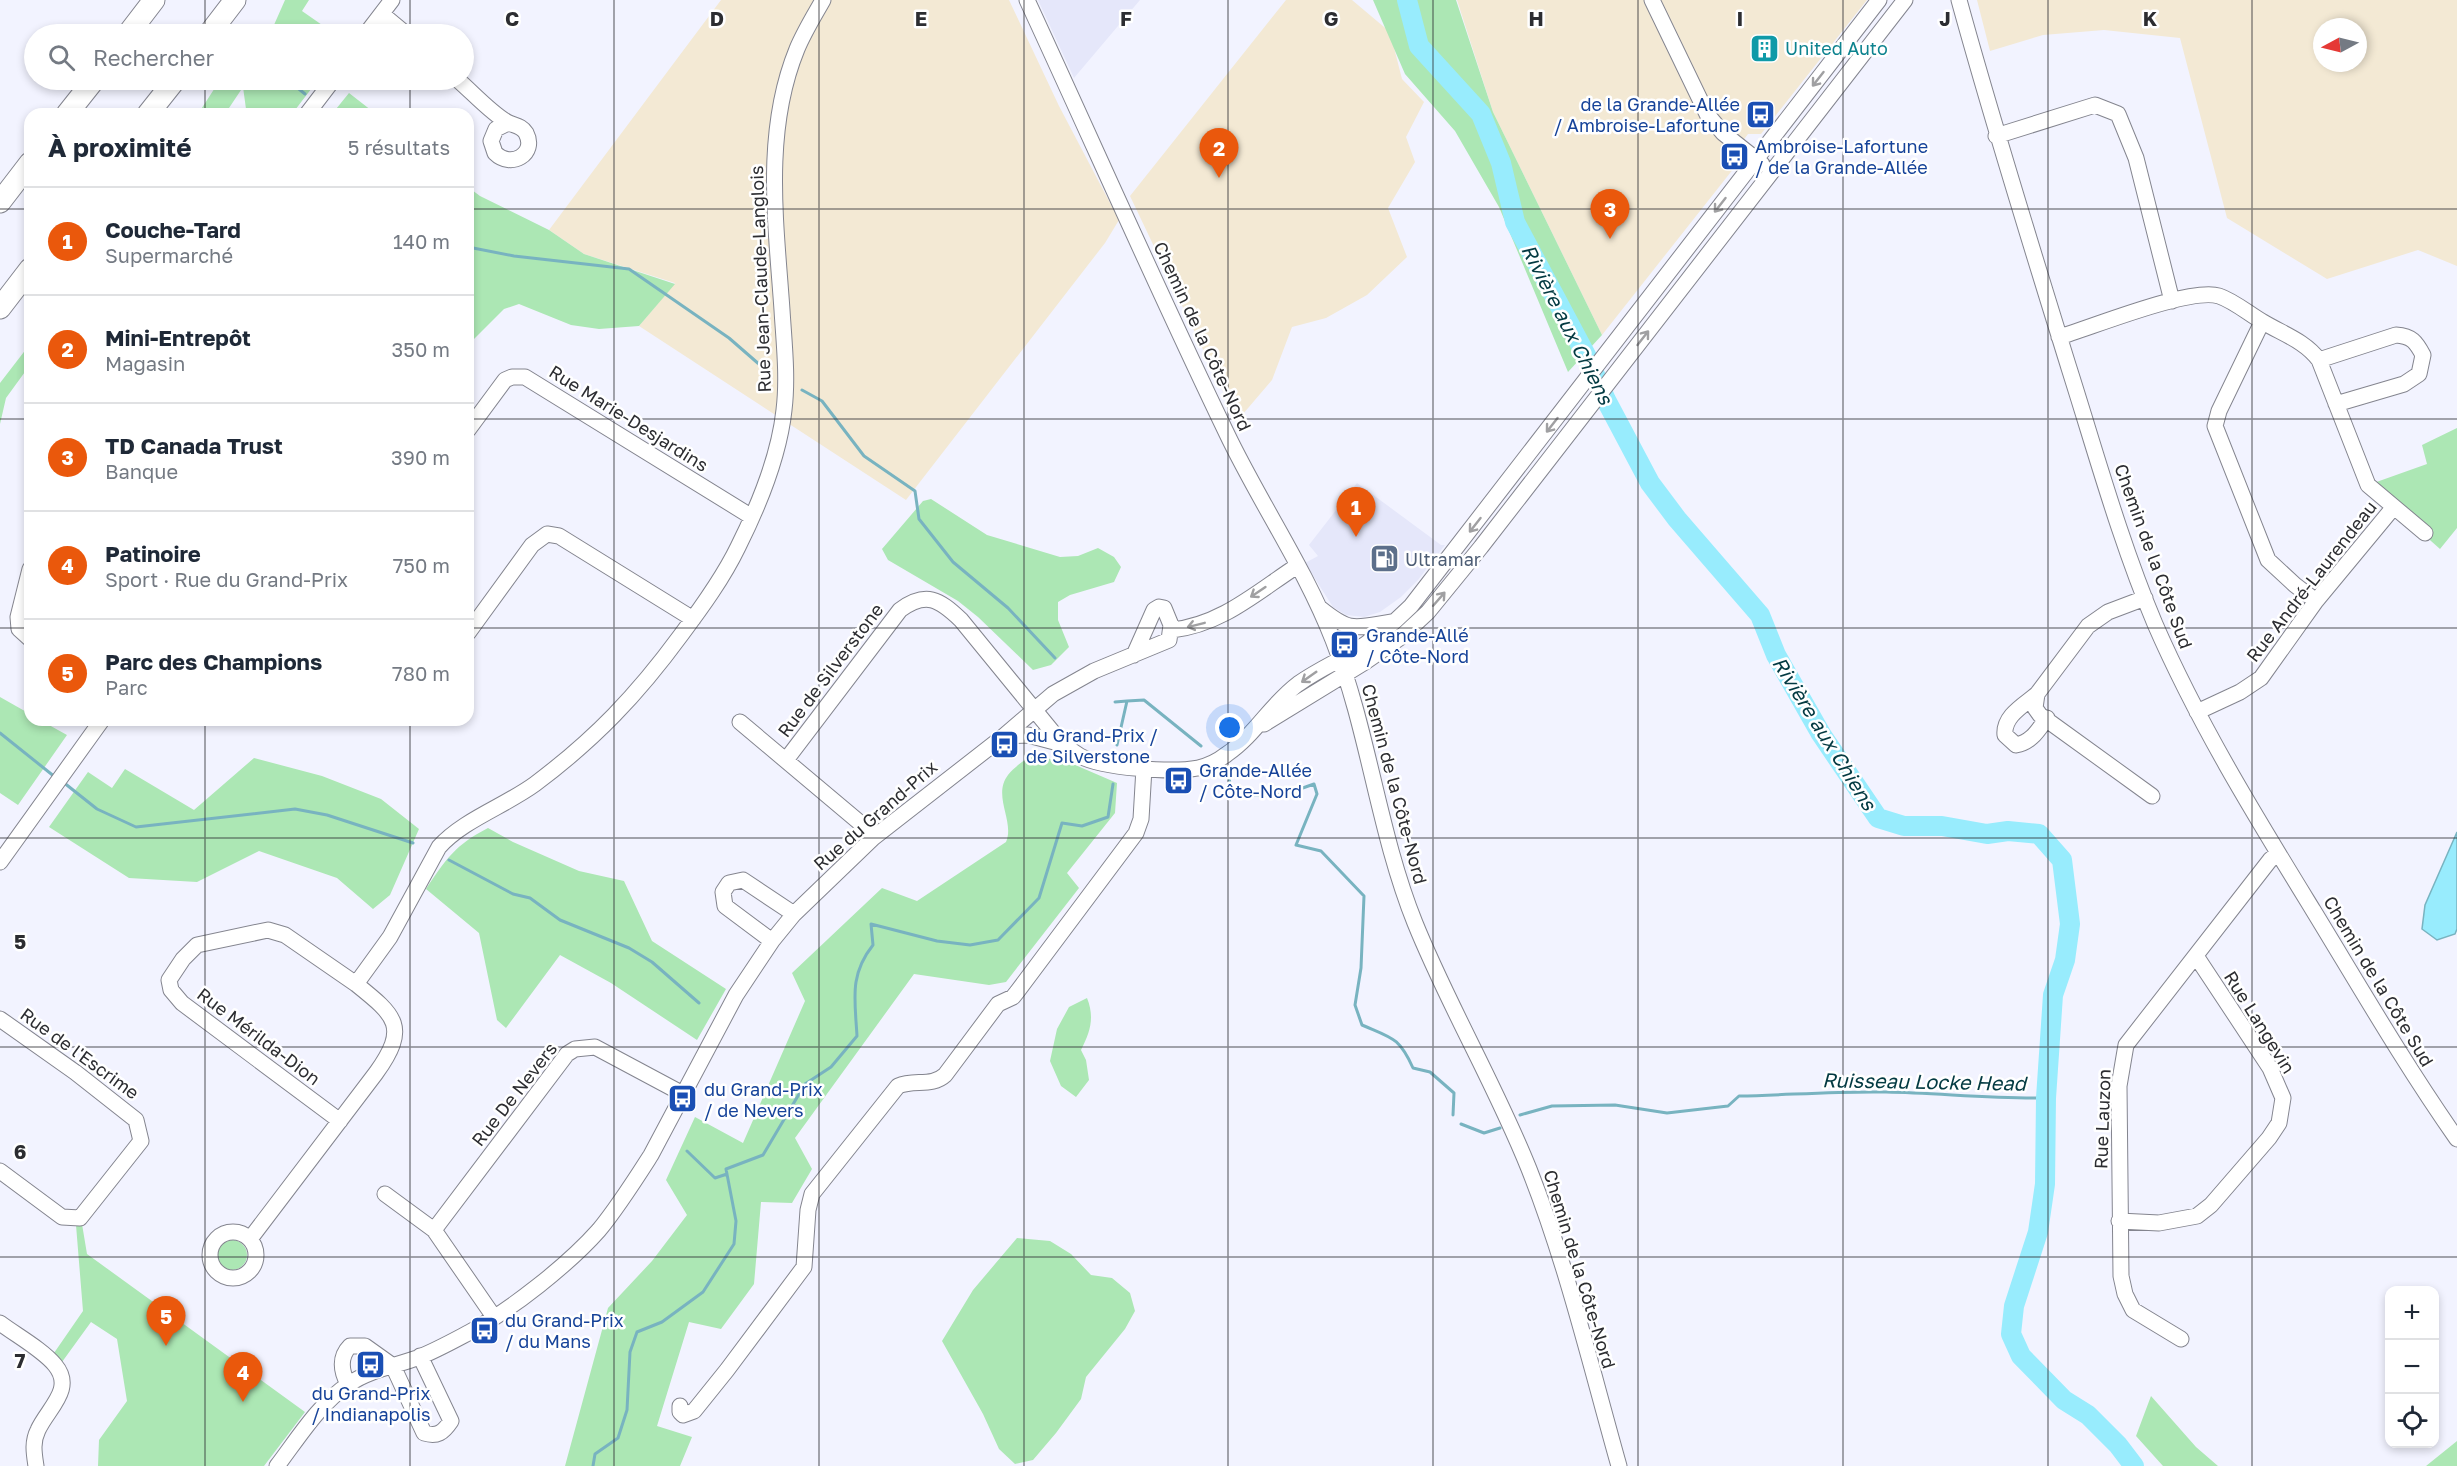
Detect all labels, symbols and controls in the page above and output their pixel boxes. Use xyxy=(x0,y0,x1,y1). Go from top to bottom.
text: C xyxy=(505,6,519,30)
text: D xyxy=(710,6,724,30)
text: E xyxy=(915,6,927,30)
text: F xyxy=(1120,6,1132,30)
text: G xyxy=(1324,6,1338,30)
text: H xyxy=(1528,6,1544,30)
text: I xyxy=(1737,6,1743,30)
text: J xyxy=(1939,6,1951,30)
text: K xyxy=(2143,6,2158,30)
north arrow xyxy=(2313,18,2367,72)
search box xyxy=(24,24,474,90)
building icon: United Auto xyxy=(1748,32,1780,64)
place label: United Auto xyxy=(1785,37,1888,59)
icon: search xyxy=(45,41,78,74)
text: Rechercher xyxy=(93,44,214,71)
one-way arrow xyxy=(1811,71,1824,87)
place label: de la Grande-Allée / Ambroise-Lafortune xyxy=(1554,93,1740,136)
bus stop icon: de la Grande-Allée / Ambroise-Lafortune xyxy=(1745,98,1777,130)
pin: 2 xyxy=(1200,128,1238,178)
text: À proximité xyxy=(48,132,192,163)
text: 5 résultats xyxy=(348,135,450,159)
place label: Ambroise-Lafortune / de la Grande-Allée xyxy=(1755,135,1928,178)
bus stop icon: Ambroise-Lafortune / de la Grande-Allée xyxy=(1718,140,1750,172)
street label: Rue Jean-Claude-Langlois xyxy=(745,165,775,393)
pin: 3 xyxy=(1590,190,1630,239)
one-way arrow xyxy=(1713,197,1726,213)
text: Couche-Tard xyxy=(105,216,241,243)
text: 1 xyxy=(62,229,73,253)
text: 140 m xyxy=(393,229,450,253)
street label: Chemin de la Côte-Nord xyxy=(1149,238,1257,434)
water label: Rivière aux Chiens xyxy=(1517,240,1619,409)
text: Supermarché xyxy=(105,243,233,267)
text: Mini-Entrepôt xyxy=(105,324,251,351)
one-way arrow xyxy=(1636,330,1649,346)
text: 2 xyxy=(61,337,74,361)
text: 350 m xyxy=(392,337,450,361)
text: Magasin xyxy=(105,351,185,375)
street label: Rue Marie-Desjardins xyxy=(545,360,713,476)
one-way arrow xyxy=(1545,417,1558,433)
text: TD Canada Trust xyxy=(105,432,283,459)
text: 3 xyxy=(61,445,74,469)
text: 390 m xyxy=(391,445,450,469)
text: Banque xyxy=(105,459,178,483)
street label: Chemin de la Côte Sud xyxy=(2110,461,2198,651)
pin: 1 xyxy=(1336,488,1376,537)
street label: Rue André-Laurendeau xyxy=(2241,496,2381,666)
one-way arrow xyxy=(1468,516,1481,532)
text: Patinoire xyxy=(105,540,201,567)
fuel station icon: Ultramar xyxy=(1368,543,1400,575)
place label: Ultramar xyxy=(1405,548,1481,570)
text: 4 xyxy=(61,553,74,577)
text: 750 m xyxy=(393,553,450,577)
text: Sport · Rue du Grand-Prix xyxy=(105,567,348,591)
one-way arrow xyxy=(1250,586,1267,598)
one-way arrow xyxy=(1432,592,1446,607)
street label: Rue de Silverstone xyxy=(773,599,887,741)
one-way arrow xyxy=(1187,620,1206,632)
place label: Grande-Allé / Côte-Nord xyxy=(1366,624,1469,667)
bus stop icon: Grande-Allé / Côte-Nord xyxy=(1329,629,1361,661)
text: Parc des Champions xyxy=(105,648,322,675)
water label: Rivière aux Chiens xyxy=(1768,652,1883,815)
text: 5 xyxy=(61,661,74,685)
text: 780 m xyxy=(392,661,450,685)
one-way arrow xyxy=(1301,671,1317,683)
text: Parc xyxy=(105,675,148,699)
street label: Chemin de la Côte-Nord xyxy=(1358,681,1432,887)
your location xyxy=(1215,713,1244,742)
place label: du Grand-Prix / de Silverstone xyxy=(1026,724,1158,767)
bus stop icon: du Grand-Prix / de Silverstone xyxy=(989,729,1021,761)
street label: Rue du Grand-Prix xyxy=(809,755,941,875)
place label: Grande-Allée / Côte-Nord xyxy=(1199,759,1312,802)
bus stop icon: Grande-Allée / Côte-Nord xyxy=(1162,764,1194,796)
street label: Chemin de la Côte Sud xyxy=(2319,892,2439,1070)
text: 5 xyxy=(14,929,26,953)
street label: Rue Langevin xyxy=(2220,967,2300,1077)
street label: Rue Mérilda-Dion xyxy=(193,983,325,1089)
street label: Rue de l'Escrime xyxy=(16,1003,144,1103)
street label: Rue De Nevers xyxy=(467,1038,561,1150)
water label: Ruisseau Locke Head xyxy=(1822,1067,2029,1095)
street label: Rue Lauzon xyxy=(2089,1069,2115,1169)
place label: du Grand-Prix / de Nevers xyxy=(704,1078,823,1121)
bus stop icon: du Grand-Prix / de Nevers xyxy=(667,1083,699,1115)
text: 6 xyxy=(14,1139,26,1163)
street label: Chemin de la Côte-Nord xyxy=(1539,1167,1621,1371)
map controls xyxy=(2385,1286,2439,1448)
button: + xyxy=(2385,1286,2439,1340)
pin: 5 xyxy=(146,1296,186,1346)
place label: du Grand-Prix / du Mans xyxy=(505,1309,624,1352)
bus stop icon: du Grand-Prix / du Mans xyxy=(468,1314,500,1346)
button: − xyxy=(2385,1340,2439,1394)
text: 7 xyxy=(15,1348,26,1372)
bus stop icon: du Grand-Prix / Indianapolis xyxy=(355,1348,387,1380)
pin: 4 xyxy=(224,1352,262,1402)
place label: du Grand-Prix / Indianapolis xyxy=(311,1382,431,1425)
button: locate xyxy=(2385,1394,2439,1448)

